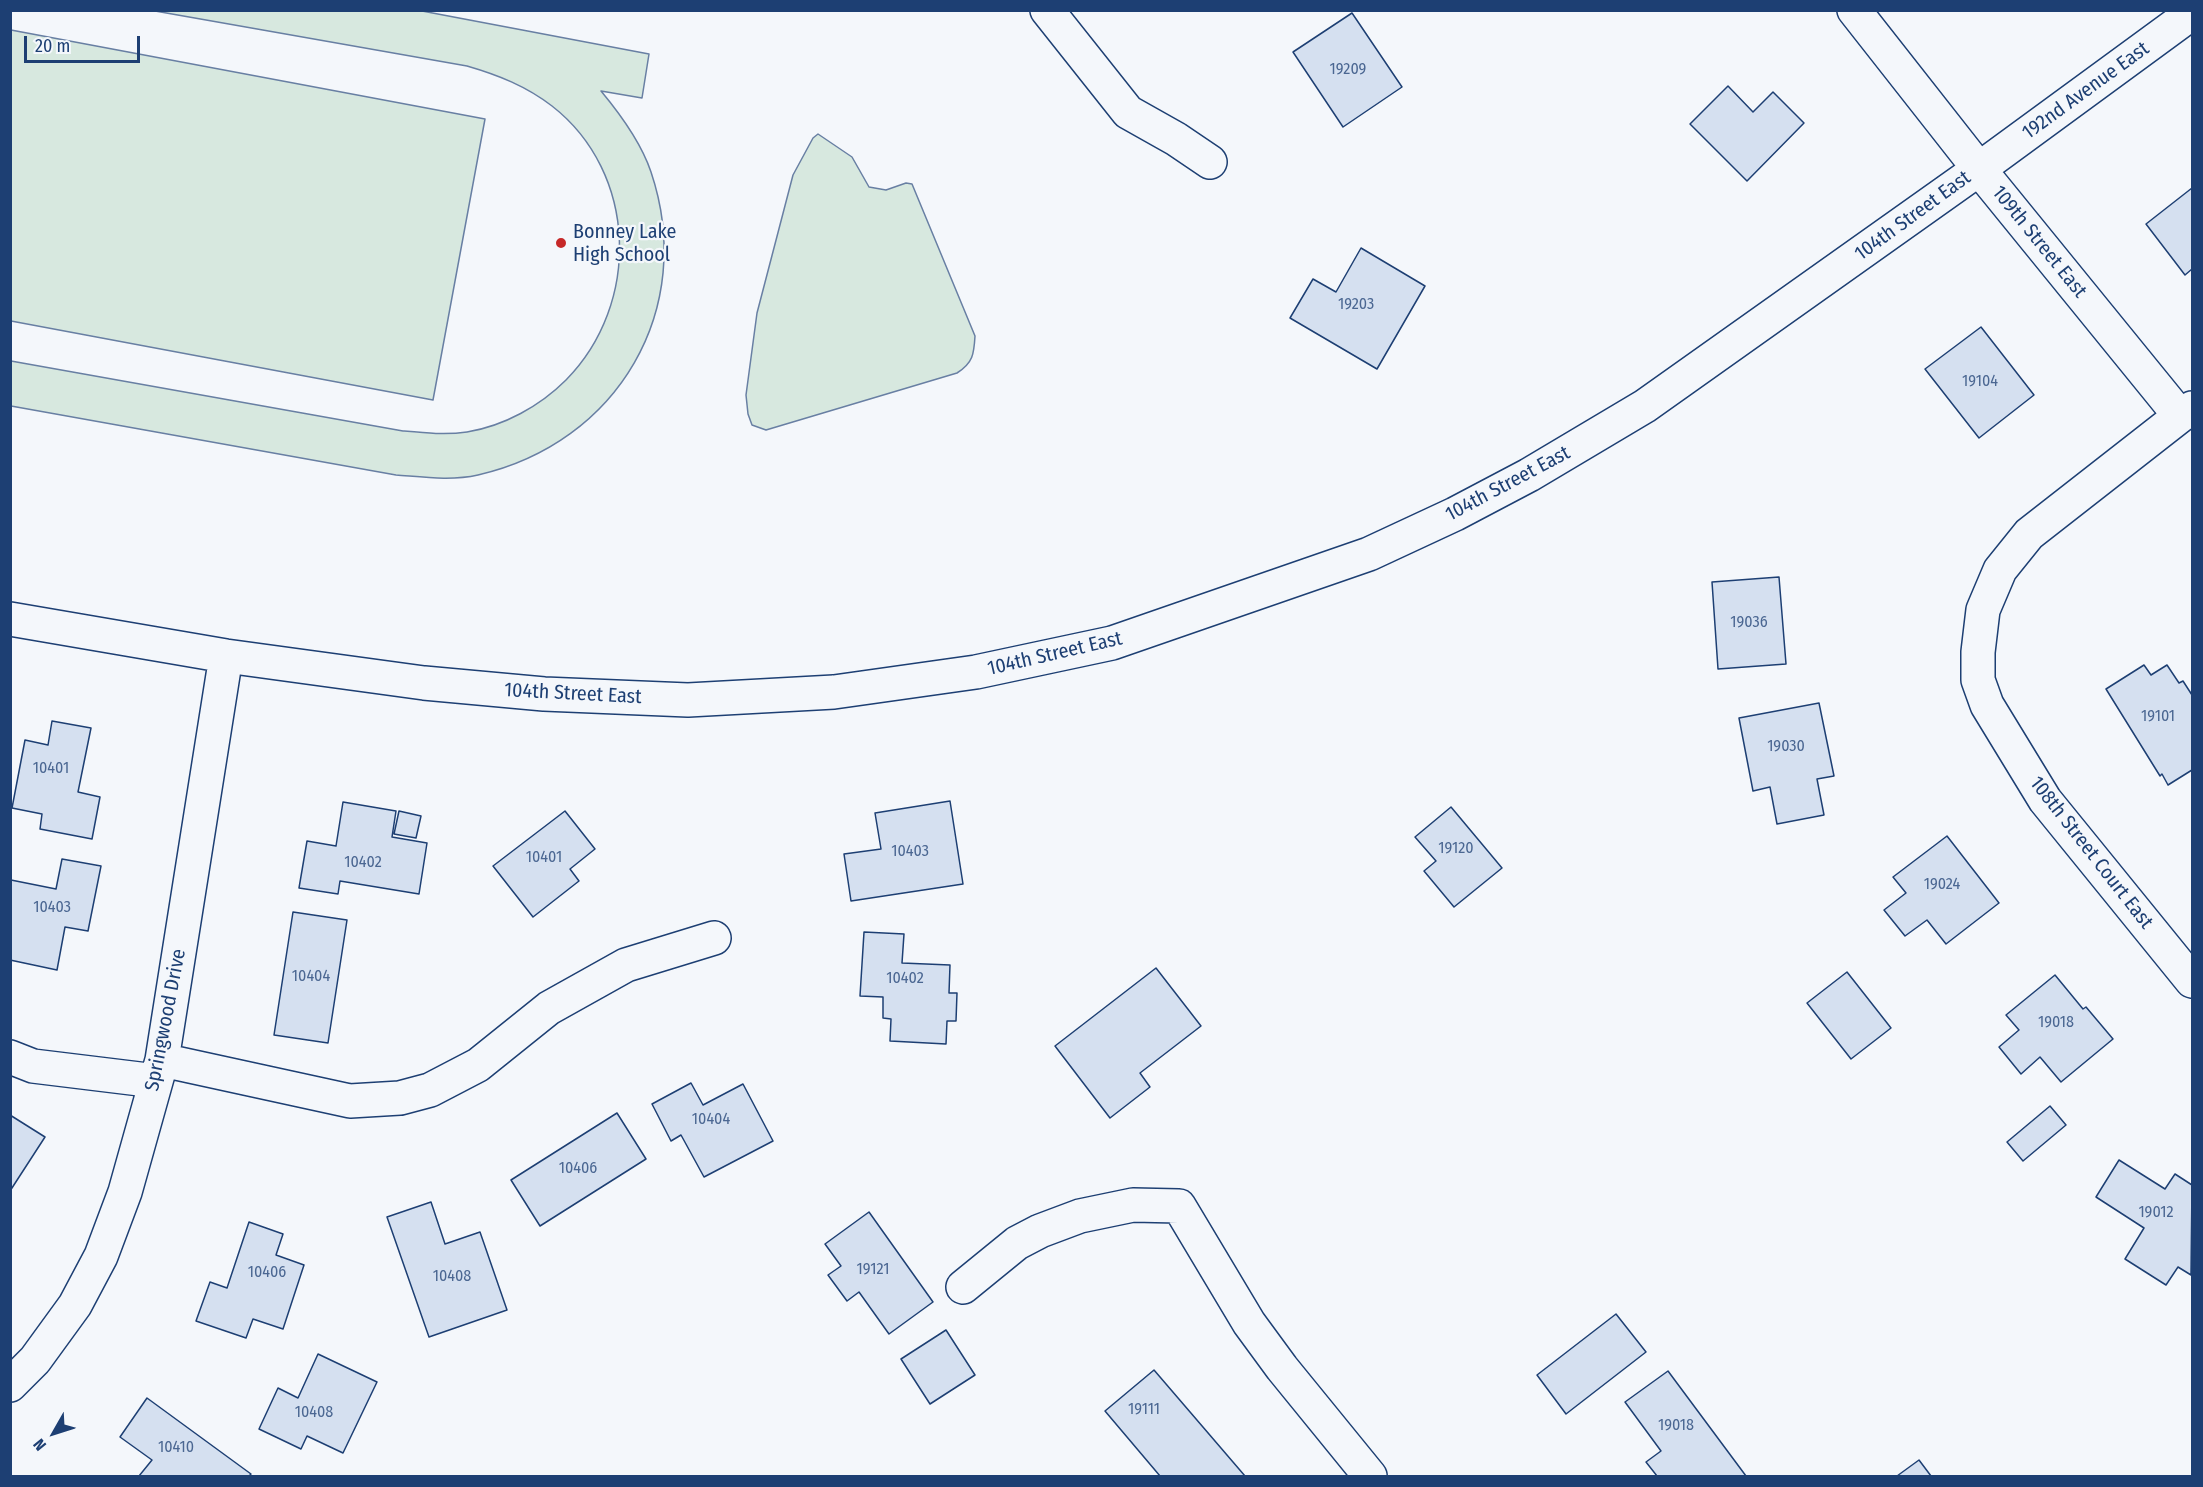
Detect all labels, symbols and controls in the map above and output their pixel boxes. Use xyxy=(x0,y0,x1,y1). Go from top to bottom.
scale bar xyxy=(27,24,142,62)
text: 20 m xyxy=(35,35,70,57)
street label: 192nd Avenue East xyxy=(2018,37,2154,145)
house number: 19209 xyxy=(1330,60,1366,80)
street label: 104th Street East xyxy=(1850,166,1976,266)
street label: 109th Street East xyxy=(1986,181,2092,303)
place label: Bonney Lake High School xyxy=(573,220,676,267)
marker: Bonney Lake High School xyxy=(554,236,568,250)
house number: 19203 xyxy=(1338,295,1374,315)
house number: 19104 xyxy=(1962,372,1998,392)
street label: 104th Street East xyxy=(1442,441,1574,527)
house number: 19036 xyxy=(1730,613,1768,633)
street label: 104th Street East xyxy=(985,627,1125,681)
street label: 104th Street East xyxy=(504,678,642,710)
house number: 19101 xyxy=(2141,707,2175,727)
house number: 19030 xyxy=(1767,737,1805,757)
house number: 10401 xyxy=(33,759,69,779)
street label: 108th Street Court East xyxy=(2024,772,2158,934)
house number: 19120 xyxy=(1438,839,1474,859)
house number: 10403 xyxy=(891,842,929,862)
house number: 10401 xyxy=(526,848,562,868)
house number: 10402 xyxy=(344,853,382,873)
house number: 19024 xyxy=(1924,875,1960,895)
house number: 10403 xyxy=(33,898,71,918)
street label: Springwood Drive xyxy=(140,947,192,1093)
house number: 10404 xyxy=(292,967,330,987)
house number: 10402 xyxy=(886,969,924,989)
house number: 19018 xyxy=(2038,1013,2074,1033)
house number: 10404 xyxy=(692,1110,730,1130)
house number: 10406 xyxy=(559,1159,597,1179)
house number: 19012 xyxy=(2138,1203,2174,1223)
house number: 19121 xyxy=(857,1260,889,1280)
house number: 10406 xyxy=(248,1263,286,1283)
house number: 10408 xyxy=(433,1267,471,1287)
house number: 19111 xyxy=(1128,1400,1160,1420)
north arrow xyxy=(24,1403,84,1463)
house number: 10408 xyxy=(295,1403,333,1423)
house number: 19018 xyxy=(1658,1416,1694,1436)
text: N xyxy=(29,1435,50,1454)
house number: 10410 xyxy=(158,1438,194,1458)

